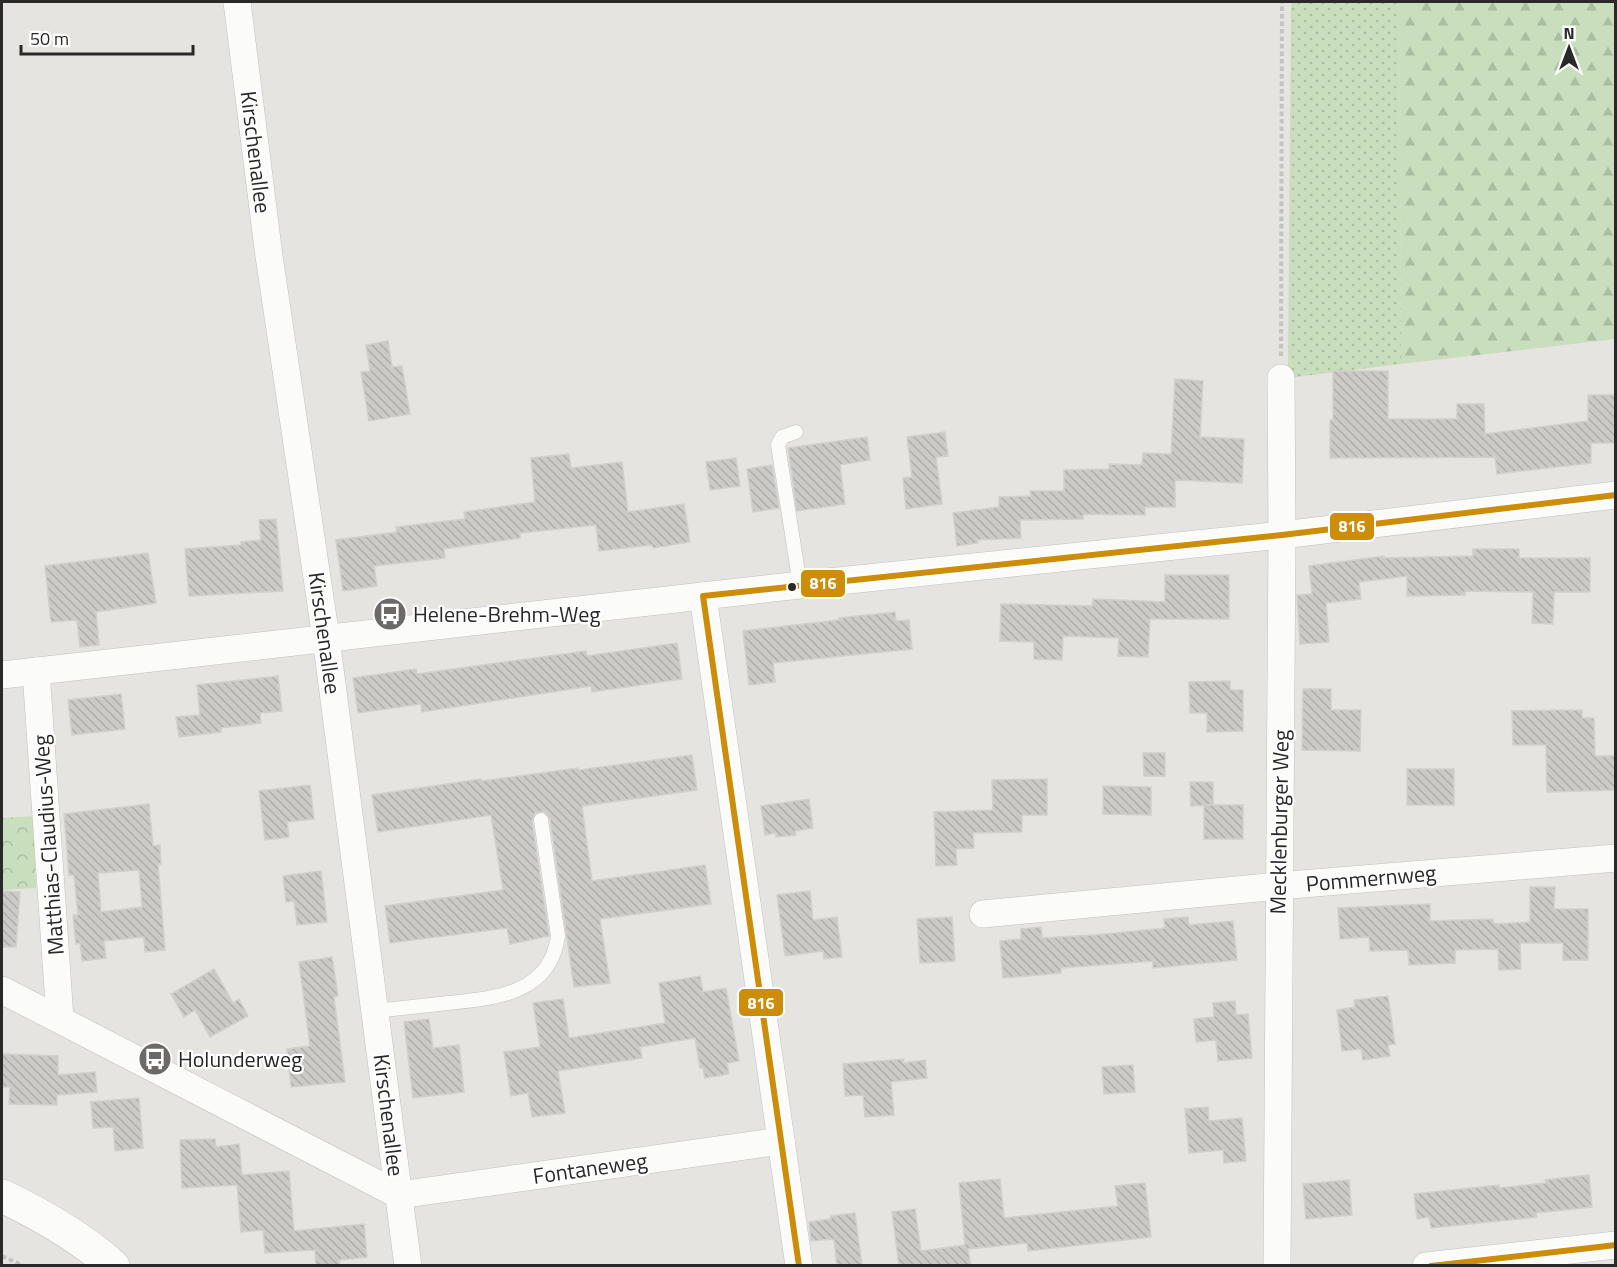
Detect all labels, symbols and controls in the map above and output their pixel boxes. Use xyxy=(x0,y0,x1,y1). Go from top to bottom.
scale bar xyxy=(21,18,194,56)
north arrow xyxy=(1539,18,1599,78)
text: N xyxy=(1563,21,1575,45)
text: 50 m xyxy=(30,25,69,52)
street label: Kirschenallee xyxy=(232,89,280,215)
line badge: 816 xyxy=(1329,512,1375,541)
text: 816 xyxy=(1339,514,1365,538)
line badge: 816 xyxy=(800,569,846,598)
street label: Kirschenallee xyxy=(300,570,350,696)
text: 816 xyxy=(810,571,836,595)
unlabelled marker xyxy=(786,581,798,593)
bus stop icon: Helene-Brehm-Weg xyxy=(372,596,408,632)
place label: Helene-Brehm-Weg xyxy=(413,597,601,631)
street label: Mecklenburger Weg xyxy=(1260,729,1298,915)
street label: Matthias-Claudius-Weg xyxy=(23,734,73,956)
street label: Pommernweg xyxy=(1304,855,1438,901)
line badge: 816 xyxy=(738,988,784,1017)
text: 816 xyxy=(748,991,774,1015)
bus stop icon: Holunderweg xyxy=(137,1041,173,1077)
place label: Holunderweg xyxy=(178,1042,302,1076)
street label: Kirschenallee xyxy=(365,1052,413,1178)
street label: Fontaneweg xyxy=(531,1143,649,1193)

